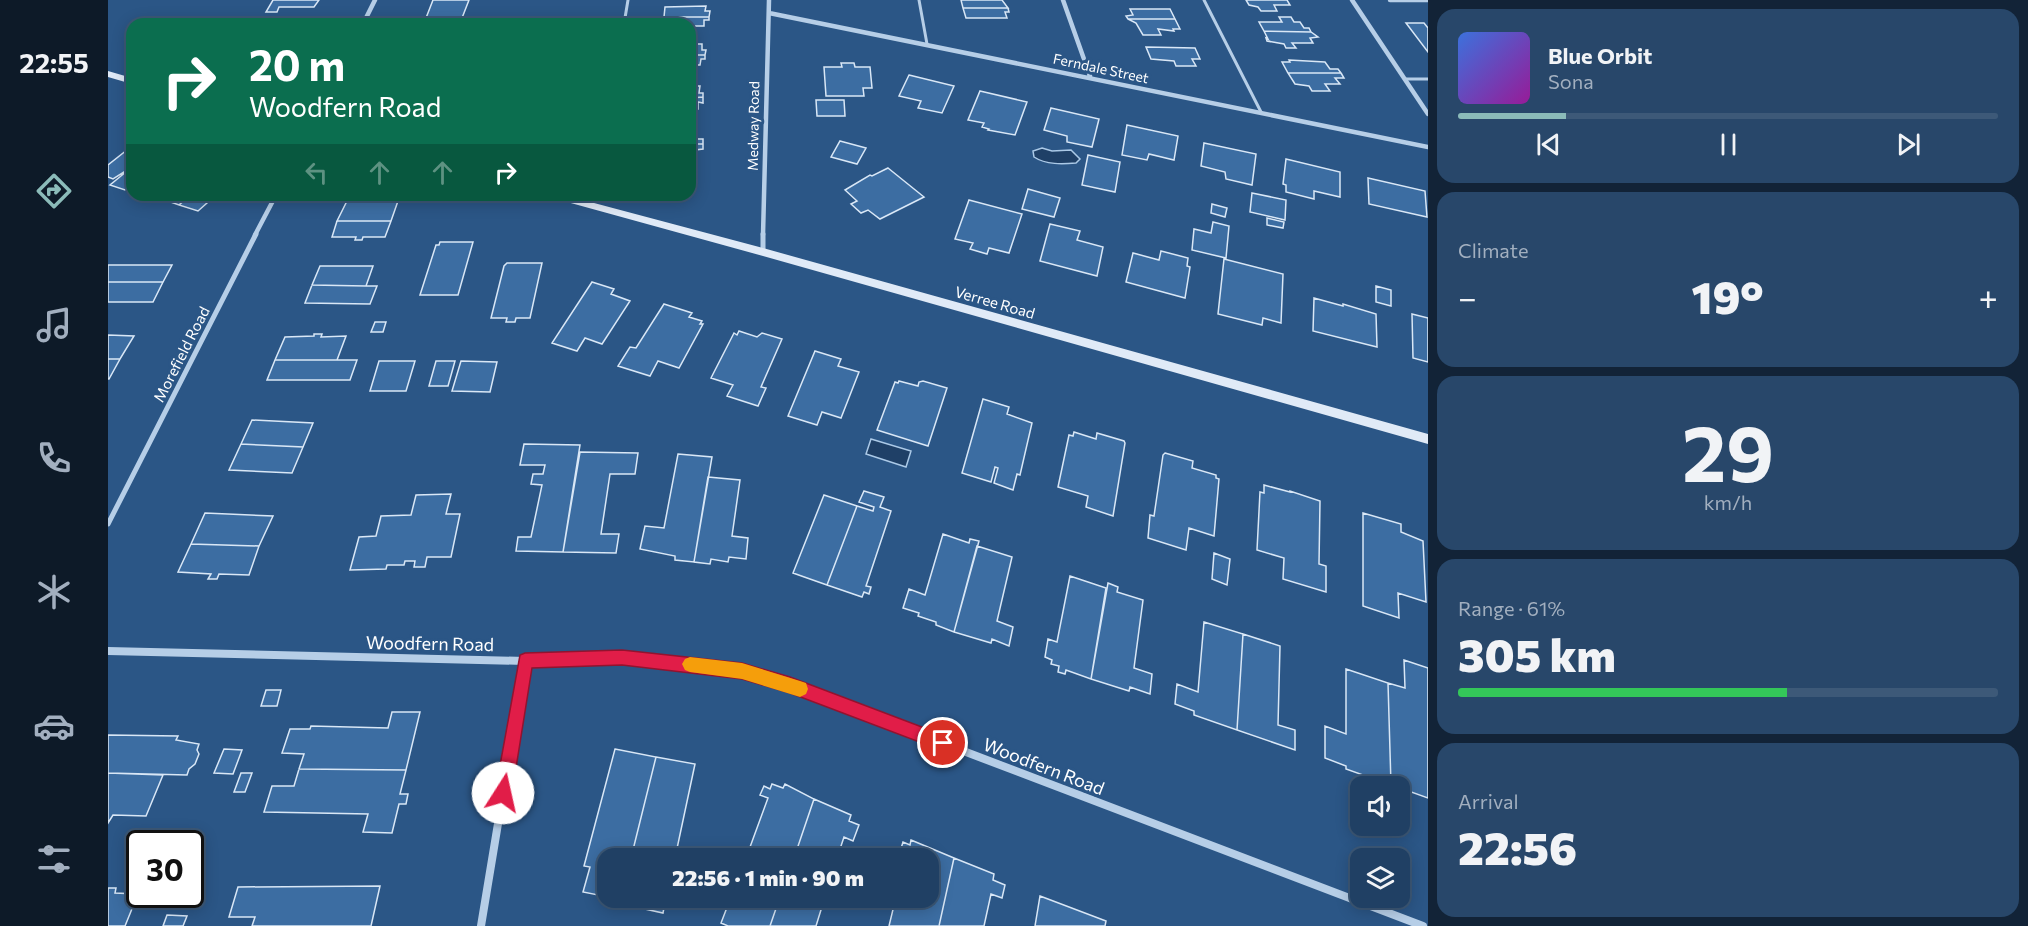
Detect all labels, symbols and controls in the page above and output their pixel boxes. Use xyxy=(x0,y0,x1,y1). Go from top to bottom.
text: 20 m xyxy=(249,38,345,90)
icon: right xyxy=(150,42,228,120)
text: Blue Orbit xyxy=(1548,42,1652,69)
text: 22:55 xyxy=(19,46,89,79)
street label: Ferndale Street xyxy=(1052,50,1151,86)
text: Sona xyxy=(1548,69,1594,93)
street label: Medway Road xyxy=(744,81,762,171)
text: Woodfern Road xyxy=(249,90,441,123)
icon: previous xyxy=(1532,128,1565,161)
icon: pause xyxy=(1712,128,1745,161)
icon: next xyxy=(1892,128,1925,161)
icon: left xyxy=(300,156,333,189)
icon: ahead xyxy=(363,156,396,189)
icon: ahead xyxy=(426,156,459,189)
icon: right xyxy=(489,156,522,189)
icon: directions xyxy=(33,170,75,212)
text: Climate xyxy=(1458,238,1528,262)
text: 19° xyxy=(1692,268,1764,323)
text: − xyxy=(1458,276,1477,317)
text: + xyxy=(1979,276,1998,317)
street label: Verree Road xyxy=(953,282,1037,322)
street label: Morefield Road xyxy=(149,303,213,405)
icon: music xyxy=(33,304,75,346)
text: 29 xyxy=(1682,403,1774,498)
icon: phone xyxy=(33,437,75,479)
text: km/h xyxy=(1704,490,1752,514)
icon: climate xyxy=(33,571,75,613)
text: Range · 61% xyxy=(1458,596,1565,620)
text: 305 km xyxy=(1458,626,1616,681)
street label: Woodfern Road xyxy=(366,631,494,655)
icon: car xyxy=(33,705,75,747)
pin xyxy=(917,717,968,768)
icon: arrive xyxy=(926,726,959,759)
street label: Woodfern Road xyxy=(980,733,1108,799)
position arrow xyxy=(471,761,535,825)
map controls xyxy=(1350,776,1410,908)
button: sound xyxy=(1350,776,1410,836)
text: Arrival xyxy=(1458,789,1519,813)
text: 22:56 xyxy=(1458,819,1577,874)
speed limit sign: 30 xyxy=(126,830,204,908)
icon: filters xyxy=(33,838,75,880)
button: layers xyxy=(1350,848,1410,908)
text: 22:56 · 1 min · 90 m xyxy=(672,864,864,891)

